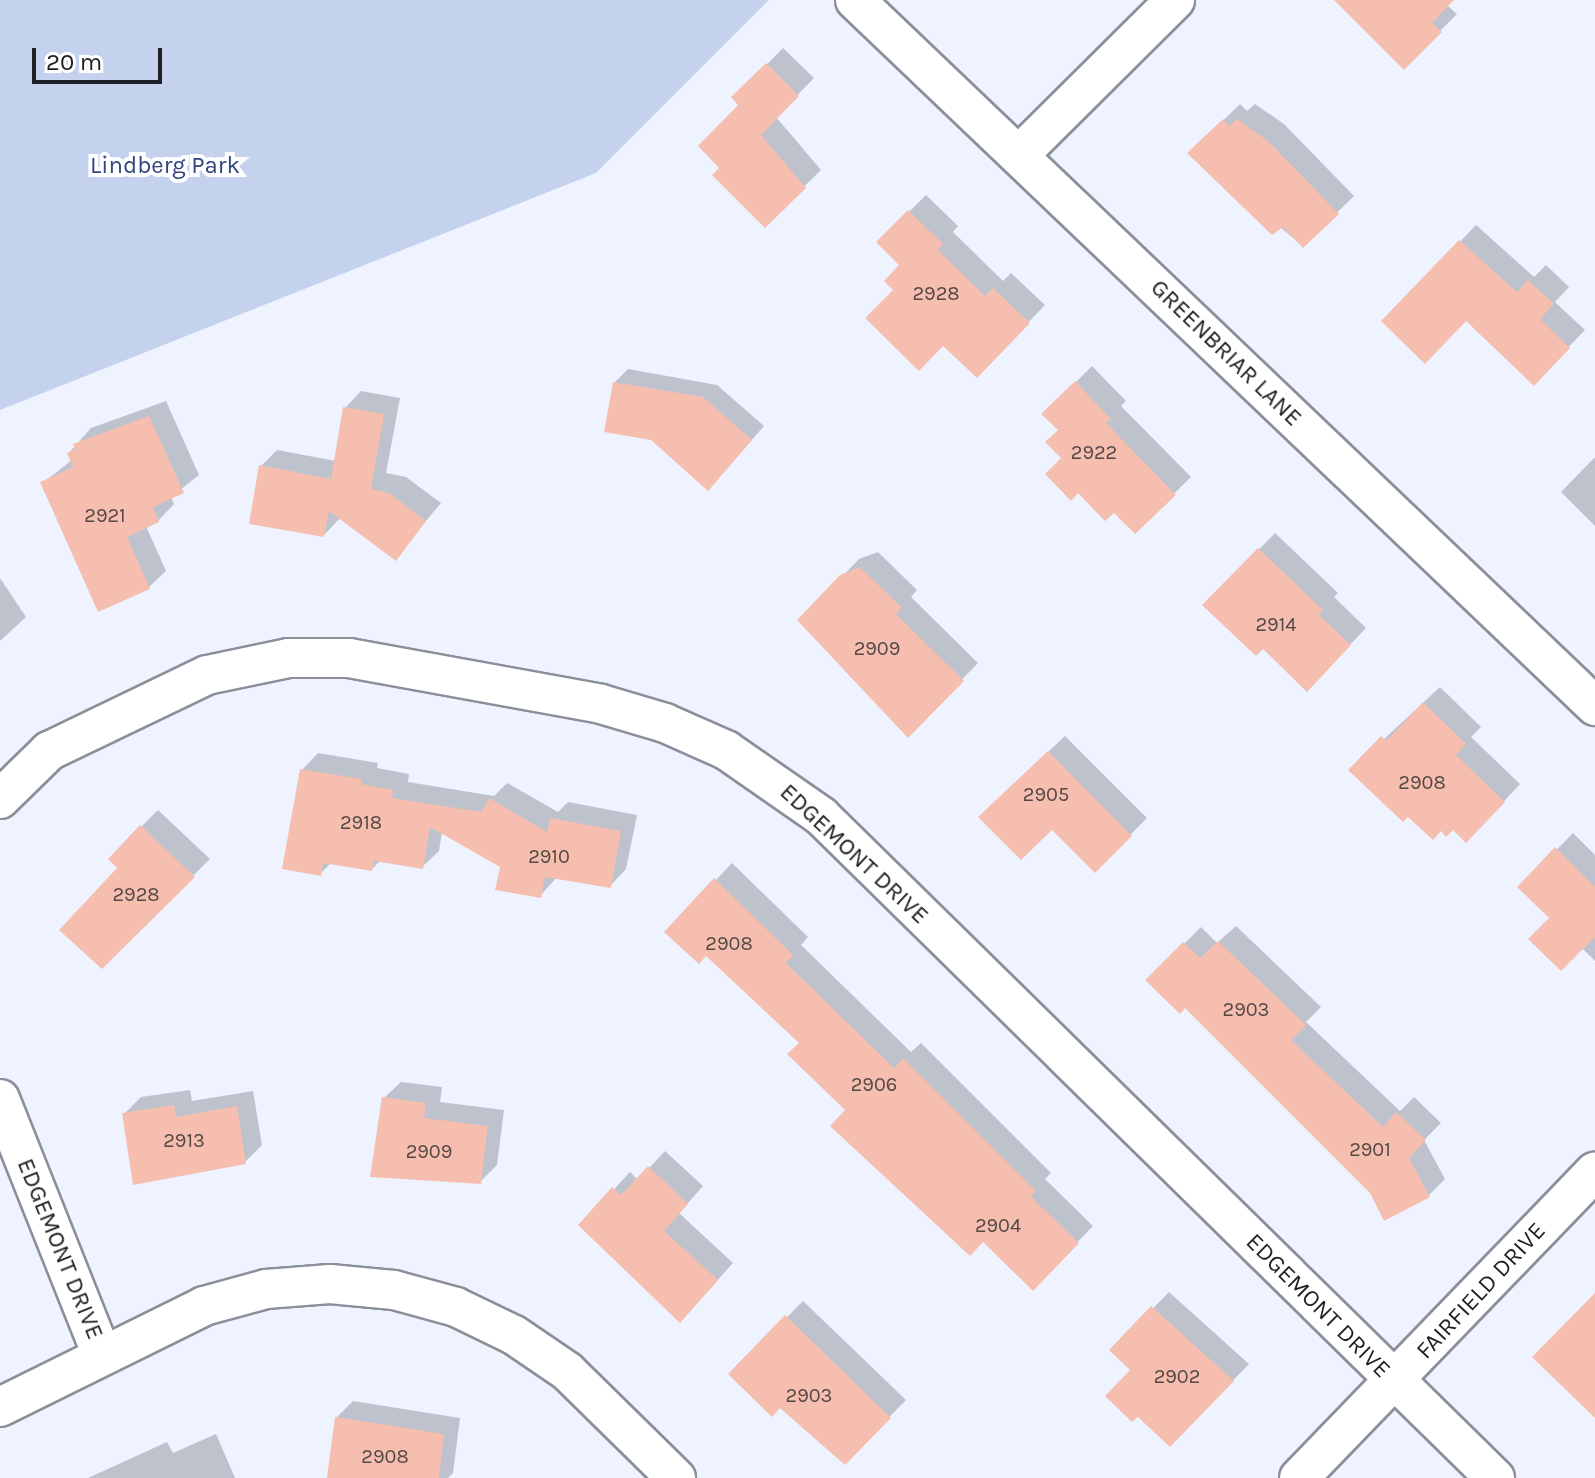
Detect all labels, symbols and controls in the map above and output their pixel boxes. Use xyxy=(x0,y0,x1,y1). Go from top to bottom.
scale bar xyxy=(36,32,166,82)
text: 20 m xyxy=(46,48,102,76)
park label: Lindberg Park xyxy=(90,152,240,180)
street label: GREENBRIAR LANE xyxy=(1144,274,1308,432)
house number: 2928 xyxy=(912,281,960,305)
house number: 2922 xyxy=(1071,440,1117,464)
house number: 2921 xyxy=(84,503,126,527)
house number: 2914 xyxy=(1256,612,1296,636)
house number: 2909 xyxy=(854,636,900,660)
house number: 2908 xyxy=(1398,770,1446,794)
street label: EDGEMONT DRIVE xyxy=(774,778,934,930)
house number: 2905 xyxy=(1023,782,1069,806)
house number: 2918 xyxy=(340,810,382,834)
house number: 2910 xyxy=(528,844,570,868)
house number: 2928 xyxy=(112,882,160,906)
house number: 2908 xyxy=(705,931,753,955)
house number: 2903 xyxy=(1223,997,1269,1021)
house number: 2906 xyxy=(851,1072,897,1096)
house number: 2913 xyxy=(163,1128,205,1152)
house number: 2901 xyxy=(1349,1137,1391,1161)
house number: 2909 xyxy=(406,1139,452,1163)
street label: EDGEMONT DRIVE xyxy=(11,1154,109,1344)
house number: 2904 xyxy=(975,1213,1021,1237)
street label: FAIRFIELD DRIVE xyxy=(1410,1217,1552,1365)
street label: EDGEMONT DRIVE xyxy=(1240,1228,1396,1384)
house number: 2902 xyxy=(1154,1364,1200,1388)
house number: 2903 xyxy=(786,1383,832,1407)
house number: 2908 xyxy=(361,1444,409,1468)

